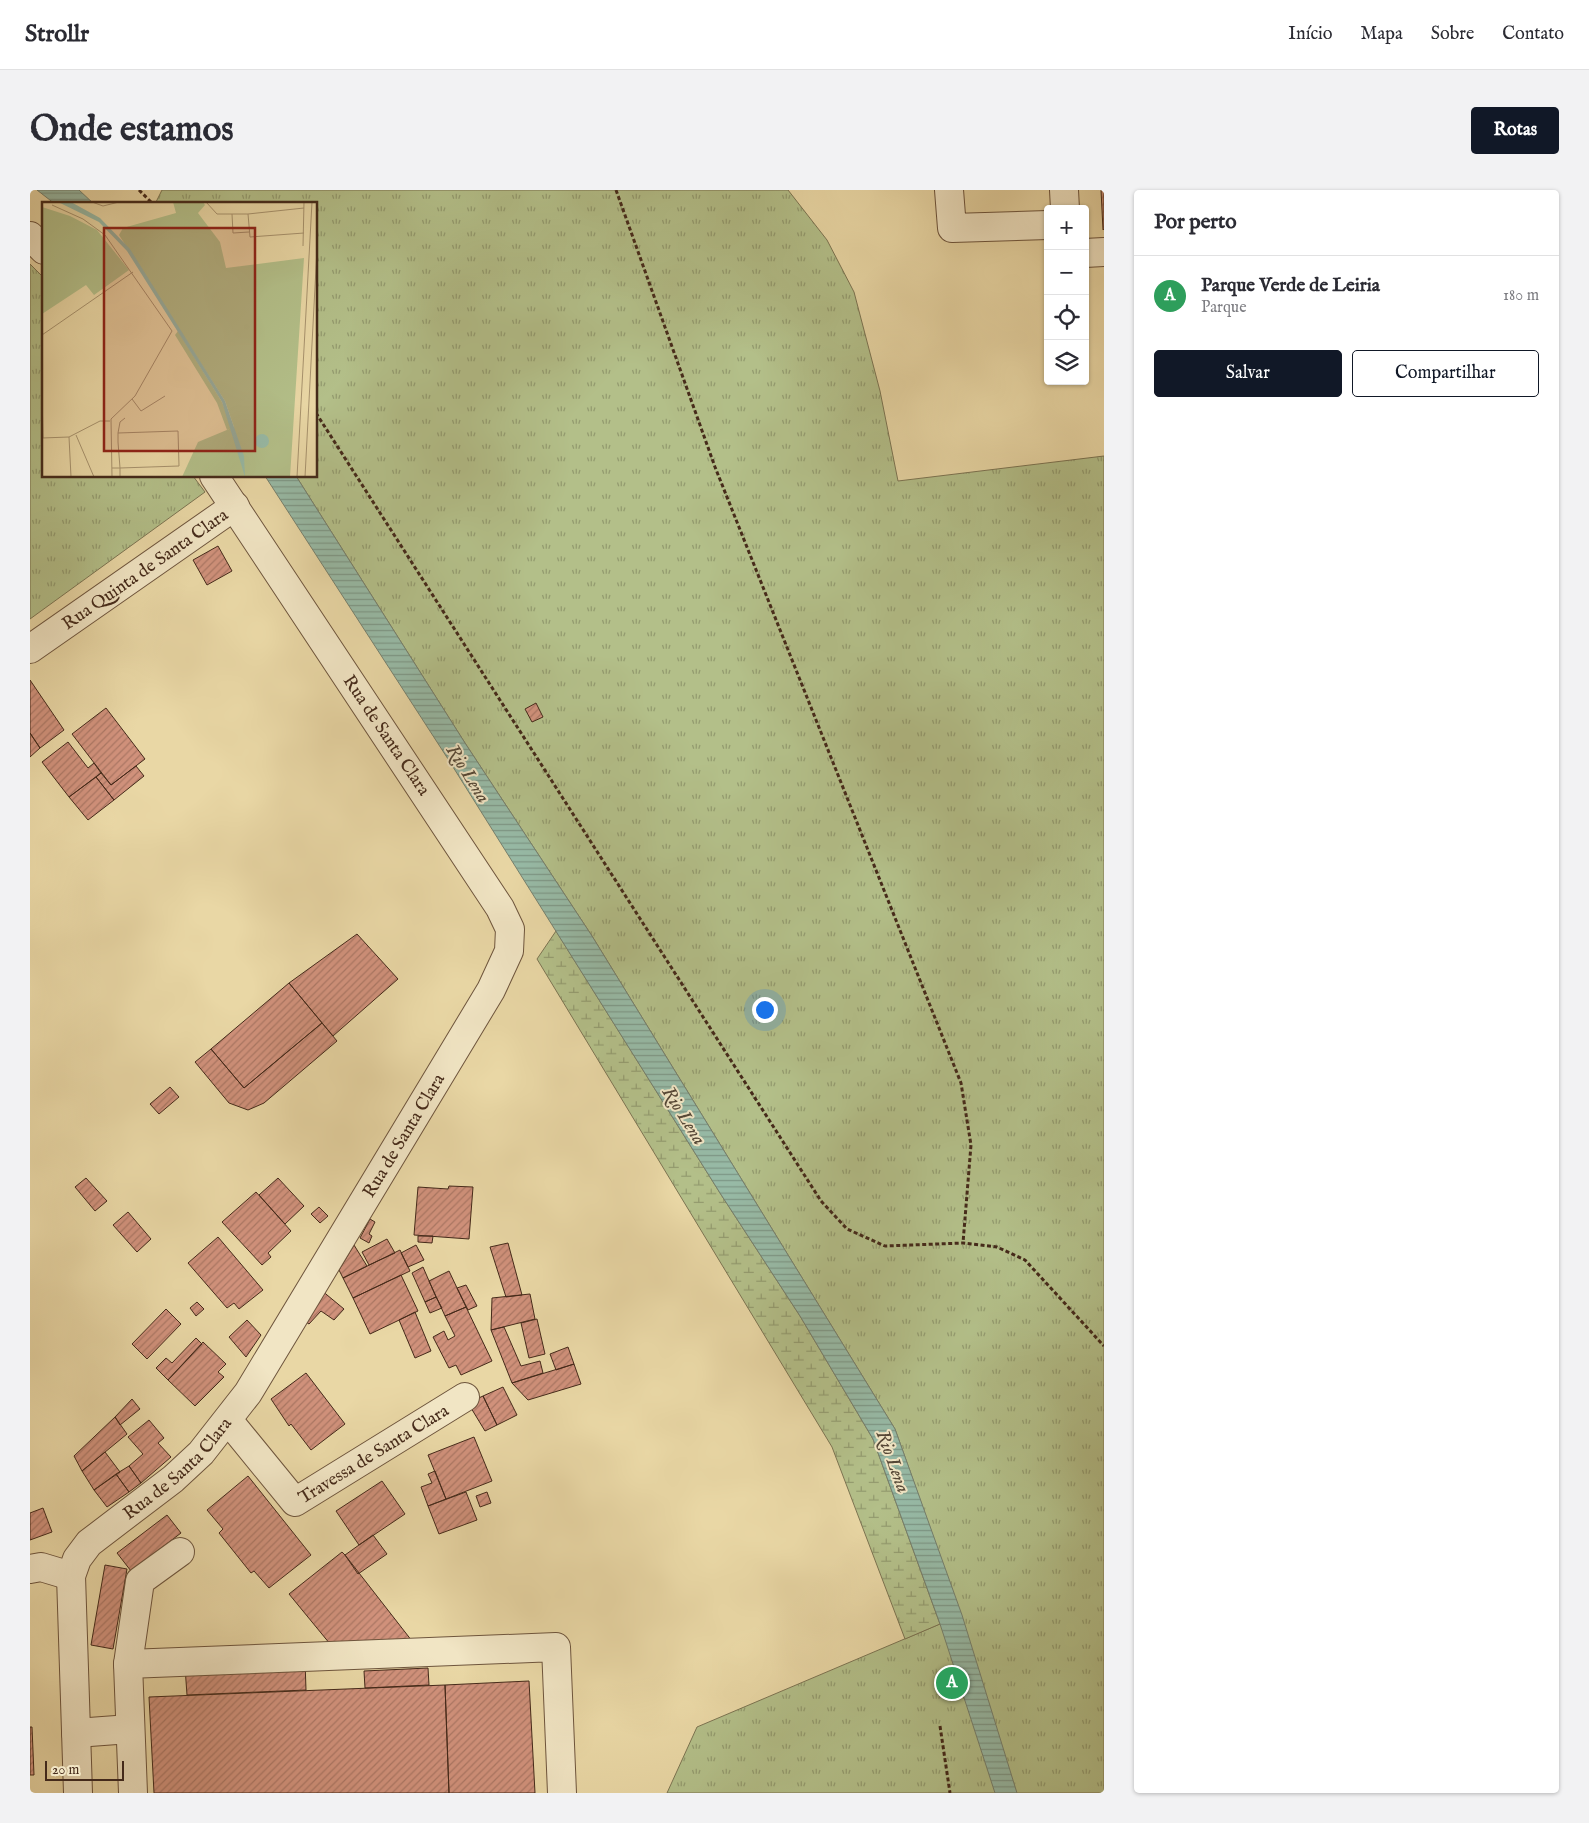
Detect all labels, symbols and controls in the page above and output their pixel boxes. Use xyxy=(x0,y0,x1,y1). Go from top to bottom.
text: Strollr xyxy=(25,19,89,50)
text: Início xyxy=(1288,23,1333,46)
text: Mapa xyxy=(1361,23,1403,46)
text: Sobre xyxy=(1431,23,1474,46)
text: Contato xyxy=(1502,23,1564,46)
button: Rotas xyxy=(1471,107,1559,154)
text: Onde estamos xyxy=(30,108,234,153)
inset map xyxy=(42,202,318,478)
map controls xyxy=(1044,205,1089,385)
button: + xyxy=(1044,205,1089,250)
text: Por perto xyxy=(1154,209,1236,236)
button: − xyxy=(1044,250,1089,295)
text: Parque Verde de Leiria xyxy=(1201,274,1380,298)
text: A xyxy=(1165,286,1175,306)
text: 180 m xyxy=(1503,286,1539,306)
button: locate xyxy=(1044,295,1089,340)
text: Parque xyxy=(1201,298,1247,318)
button: layers xyxy=(1044,340,1089,385)
button: Salvar xyxy=(1154,350,1342,397)
button: Compartilhar xyxy=(1352,350,1539,397)
street label: Rua Quinta de Santa Clara xyxy=(58,504,233,636)
street label: Rua de Santa Clara xyxy=(337,671,435,801)
water label: Rio Lena xyxy=(440,740,495,808)
your location xyxy=(752,997,778,1023)
street label: Rua de Santa Clara xyxy=(358,1070,451,1202)
water label: Rio Lena xyxy=(656,1082,711,1150)
street label: Travessa de Santa Clara xyxy=(295,1400,454,1510)
street label: Rua de Santa Clara xyxy=(119,1413,238,1526)
water label: Rio Lena xyxy=(870,1427,915,1496)
pin: A xyxy=(936,1664,968,1702)
scale bar xyxy=(45,1758,124,1781)
text: 20 m xyxy=(52,1761,79,1779)

